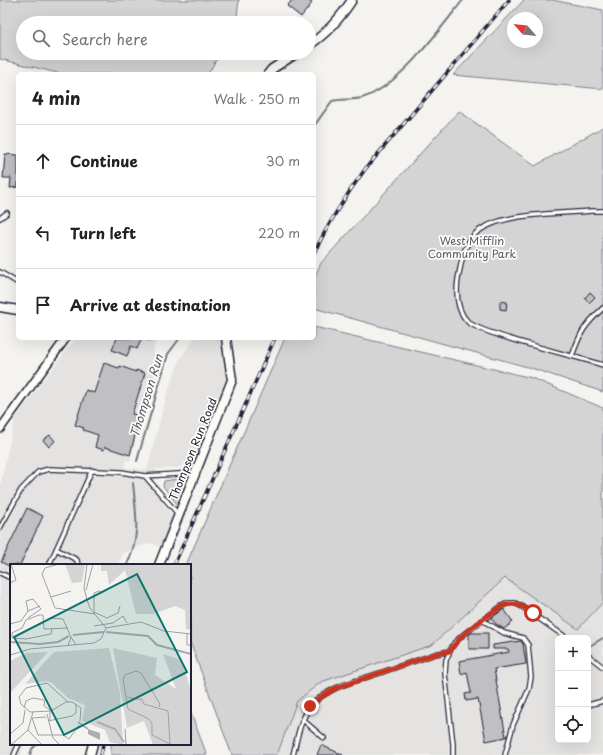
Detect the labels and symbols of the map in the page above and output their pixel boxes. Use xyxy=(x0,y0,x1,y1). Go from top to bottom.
north arrow xyxy=(507,12,543,48)
park label: West Mifflin Community Park xyxy=(428,232,517,262)
water label: Thompson Run xyxy=(125,351,167,440)
street label: Thompson Run Road xyxy=(164,395,221,503)
inset map xyxy=(10,564,191,745)
route start xyxy=(524,604,542,622)
route end xyxy=(301,697,319,715)

